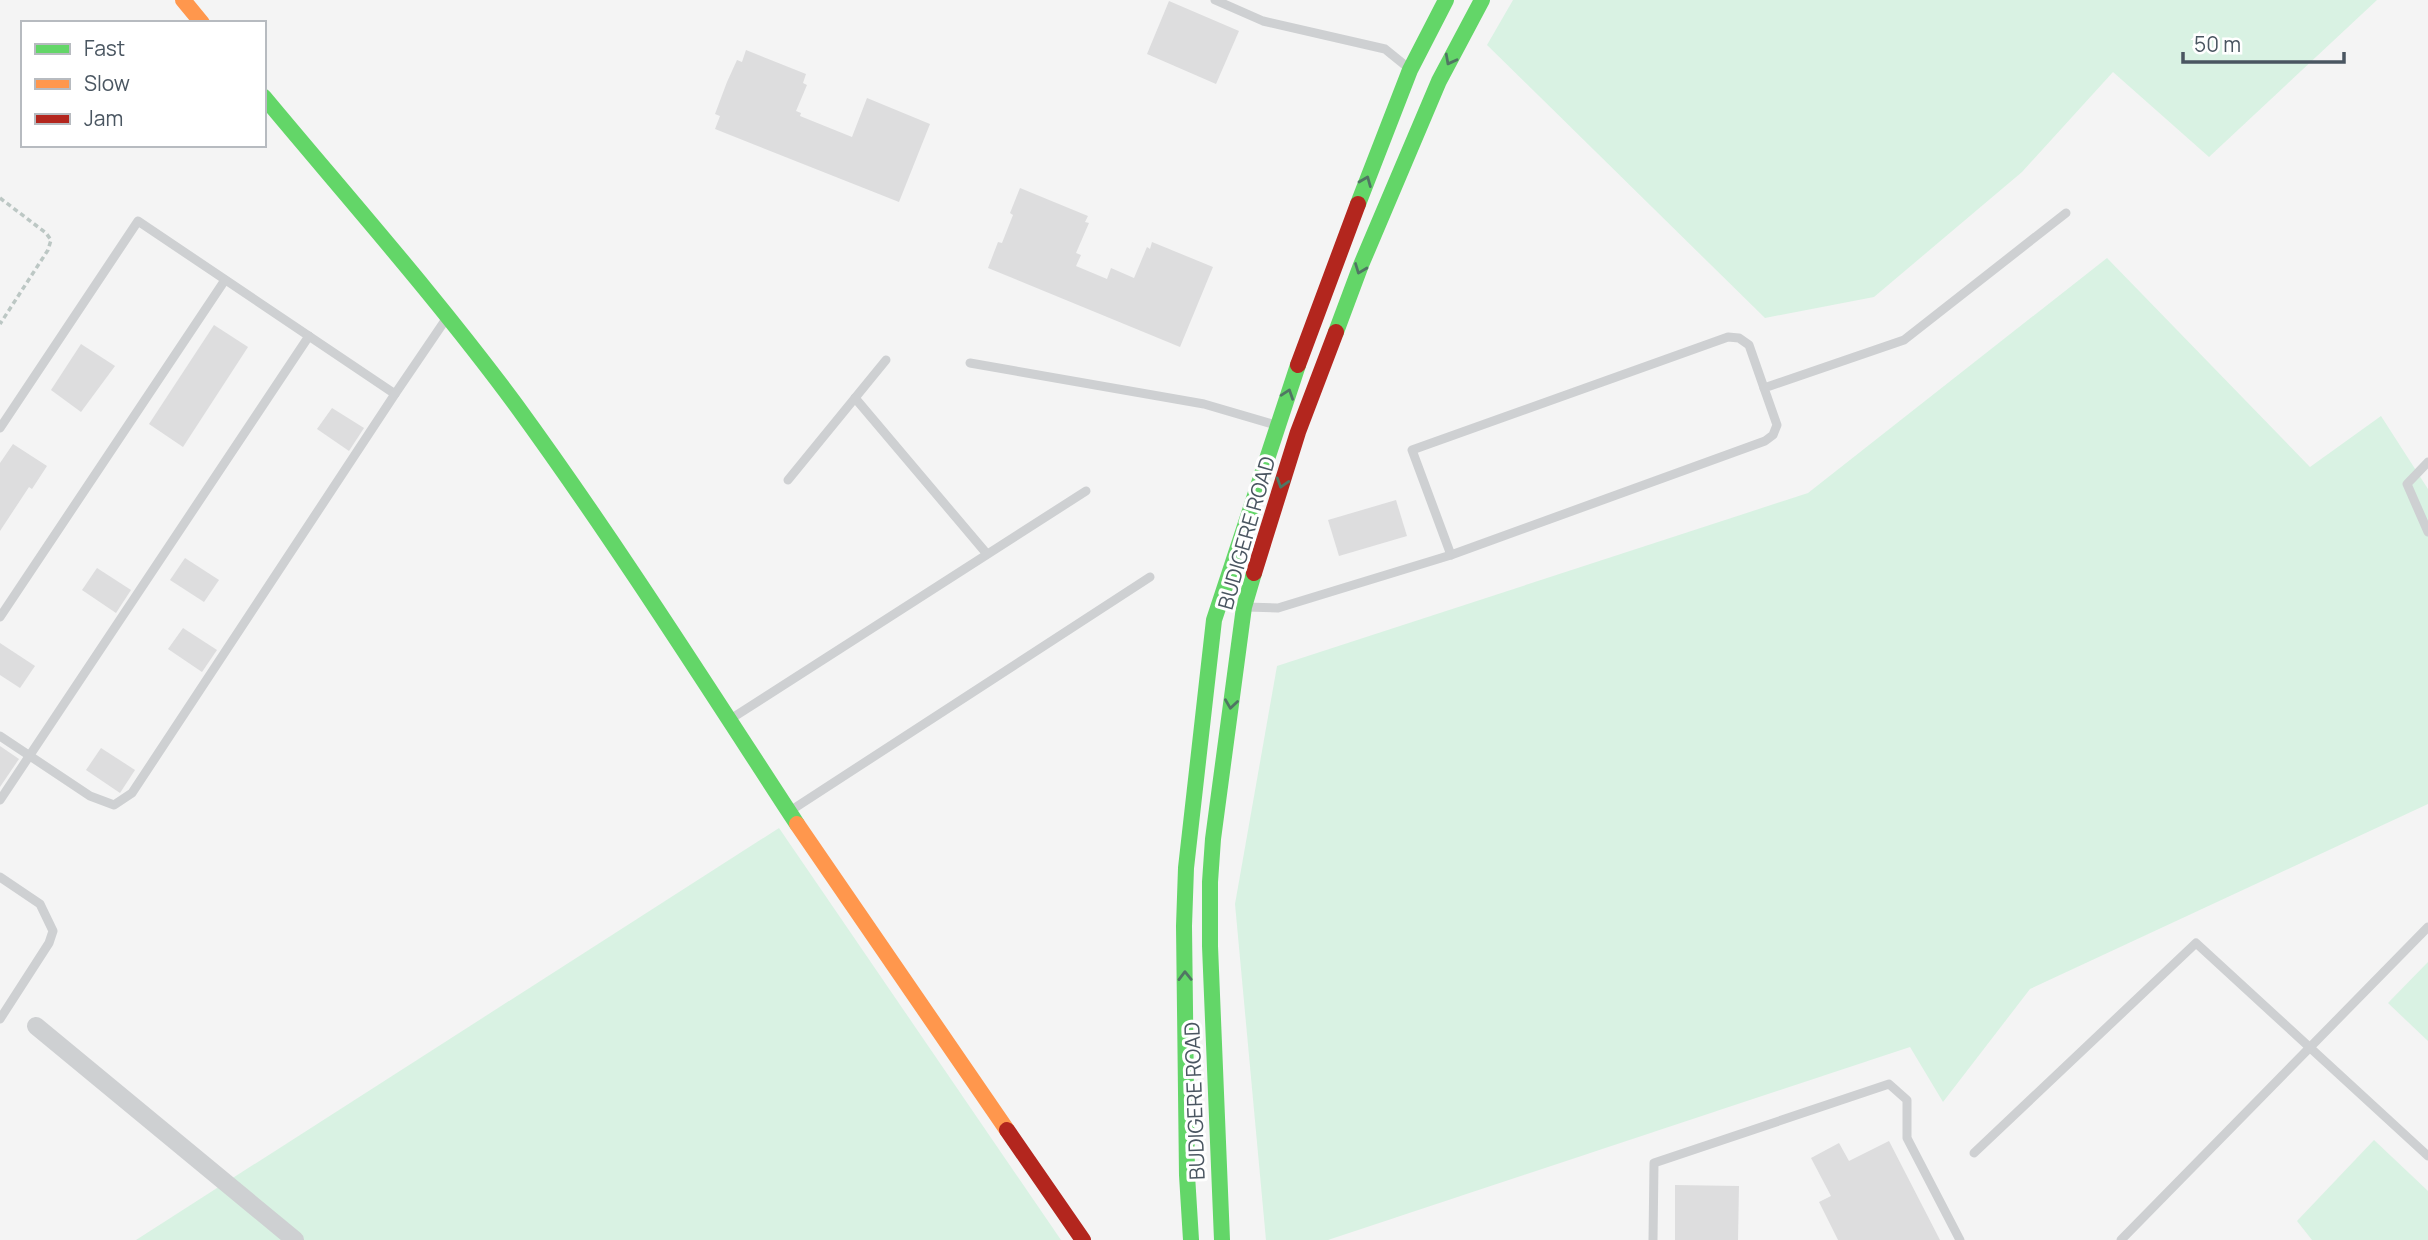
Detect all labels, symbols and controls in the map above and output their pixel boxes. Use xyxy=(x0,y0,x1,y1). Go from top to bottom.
legend xyxy=(21,21,266,147)
scale bar xyxy=(2183,21,2344,65)
text: 50 m xyxy=(2194,30,2241,58)
text: Fast xyxy=(84,34,125,62)
one-way arrow xyxy=(1445,53,1458,65)
text: Slow xyxy=(84,69,130,97)
text: Jam xyxy=(84,104,123,132)
one-way arrow xyxy=(1358,175,1372,187)
one-way arrow xyxy=(1354,262,1368,274)
one-way arrow xyxy=(1280,389,1294,401)
street label: BUDIGERE ROAD xyxy=(1211,453,1281,613)
one-way arrow xyxy=(1276,477,1291,489)
one-way arrow xyxy=(1224,698,1239,710)
one-way arrow xyxy=(1177,970,1192,981)
street label: BUDIGERE ROAD xyxy=(1177,1021,1211,1181)

